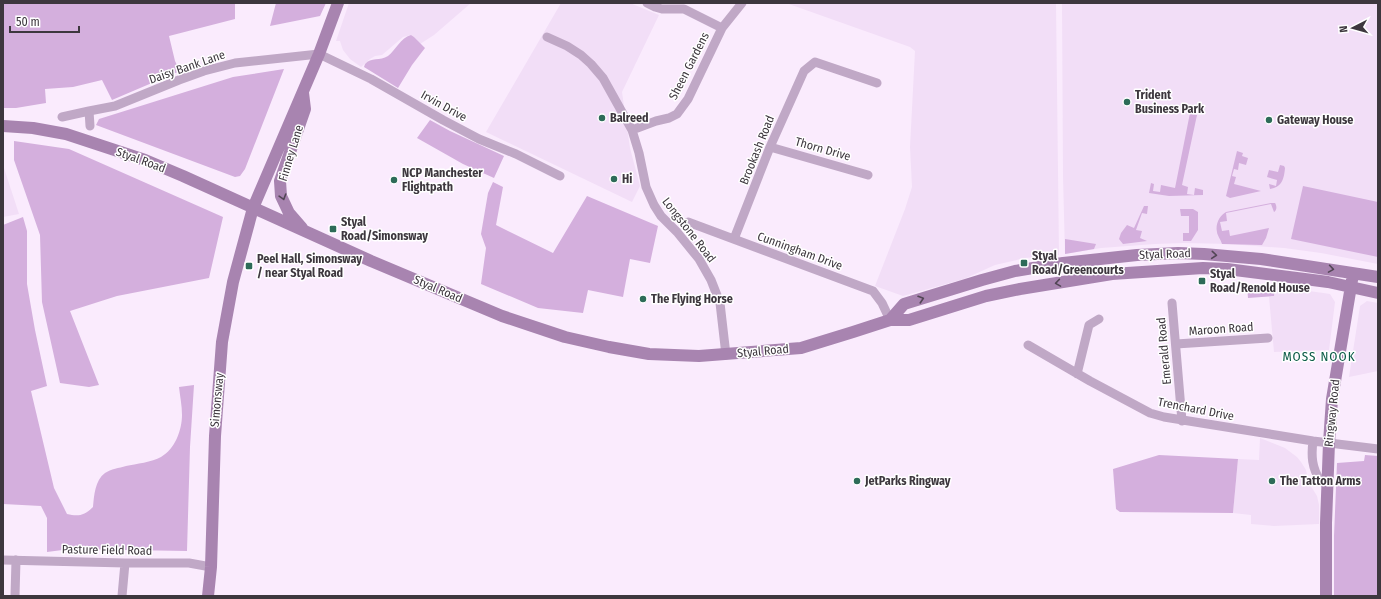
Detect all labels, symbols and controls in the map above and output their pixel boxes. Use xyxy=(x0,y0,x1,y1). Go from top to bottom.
scale bar xyxy=(10,8,79,34)
north arrow xyxy=(1333,8,1373,48)
text: 50 m xyxy=(16,15,40,29)
text: N xyxy=(1337,25,1350,33)
street label: Sheen Gardens xyxy=(666,30,712,102)
street label: Daisy Bank Lane xyxy=(147,47,227,87)
street label: Irvin Drive xyxy=(419,88,469,124)
place label: Trident Business Park xyxy=(1135,88,1205,116)
marker: Trident Business Park xyxy=(1122,97,1132,107)
place label: Balreed xyxy=(610,111,649,125)
marker: Balreed xyxy=(597,113,607,123)
street label: Brookash Road xyxy=(737,113,777,187)
place label: Gateway House xyxy=(1277,113,1353,127)
marker: Gateway House xyxy=(1264,115,1274,125)
street label: Finney Lane xyxy=(276,123,306,183)
street label: Thorn Drive xyxy=(794,134,852,164)
street label: Styal Road xyxy=(114,145,168,175)
place label: NCP Manchester Flightpath xyxy=(402,166,483,194)
place label: Hi xyxy=(622,172,632,186)
marker: Hi xyxy=(609,174,619,184)
marker: NCP Manchester Flightpath xyxy=(389,175,399,185)
one-way arrow xyxy=(278,193,287,200)
street label: Longstone Road xyxy=(659,195,719,265)
place label: Styal Road/Simonsway xyxy=(341,215,428,243)
marker: Styal Road/Simonsway xyxy=(328,224,338,234)
street label: Cunningham Drive xyxy=(756,229,844,273)
street label: Styal Road xyxy=(1139,246,1191,262)
place label: Styal Road/Greencourts xyxy=(1032,249,1125,277)
one-way arrow xyxy=(1211,250,1217,259)
place label: Peel Hall, Simonsway / near Styal Road xyxy=(257,252,362,280)
marker: Styal Road/Greencourts xyxy=(1019,258,1029,268)
marker: Peel Hall, Simonsway / near Styal Road xyxy=(244,261,254,271)
one-way arrow xyxy=(1328,264,1334,273)
place label: Styal Road/Renold House xyxy=(1210,267,1310,295)
street label: Styal Road xyxy=(411,272,465,306)
marker: Styal Road/Renold House xyxy=(1197,276,1207,286)
one-way arrow xyxy=(1055,278,1061,287)
place label: The Flying Horse xyxy=(651,292,733,306)
marker: The Flying Horse xyxy=(638,294,648,304)
one-way arrow xyxy=(918,295,925,303)
street label: Emerald Road xyxy=(1154,317,1174,385)
street label: Maroon Road xyxy=(1188,320,1254,338)
street label: Styal Road xyxy=(737,342,789,360)
district label: MOSS NOOK xyxy=(1282,349,1356,364)
street label: Simonsway xyxy=(208,372,226,428)
street label: Ringway Road xyxy=(1321,378,1343,448)
street label: Trenchard Drive xyxy=(1157,395,1235,423)
place label: JetParks Ringway xyxy=(864,474,951,488)
place label: The Tatton Arms xyxy=(1280,474,1361,488)
marker: JetParks Ringway xyxy=(852,476,862,486)
marker: The Tatton Arms xyxy=(1267,476,1277,486)
street label: Pasture Field Road xyxy=(62,542,152,558)

